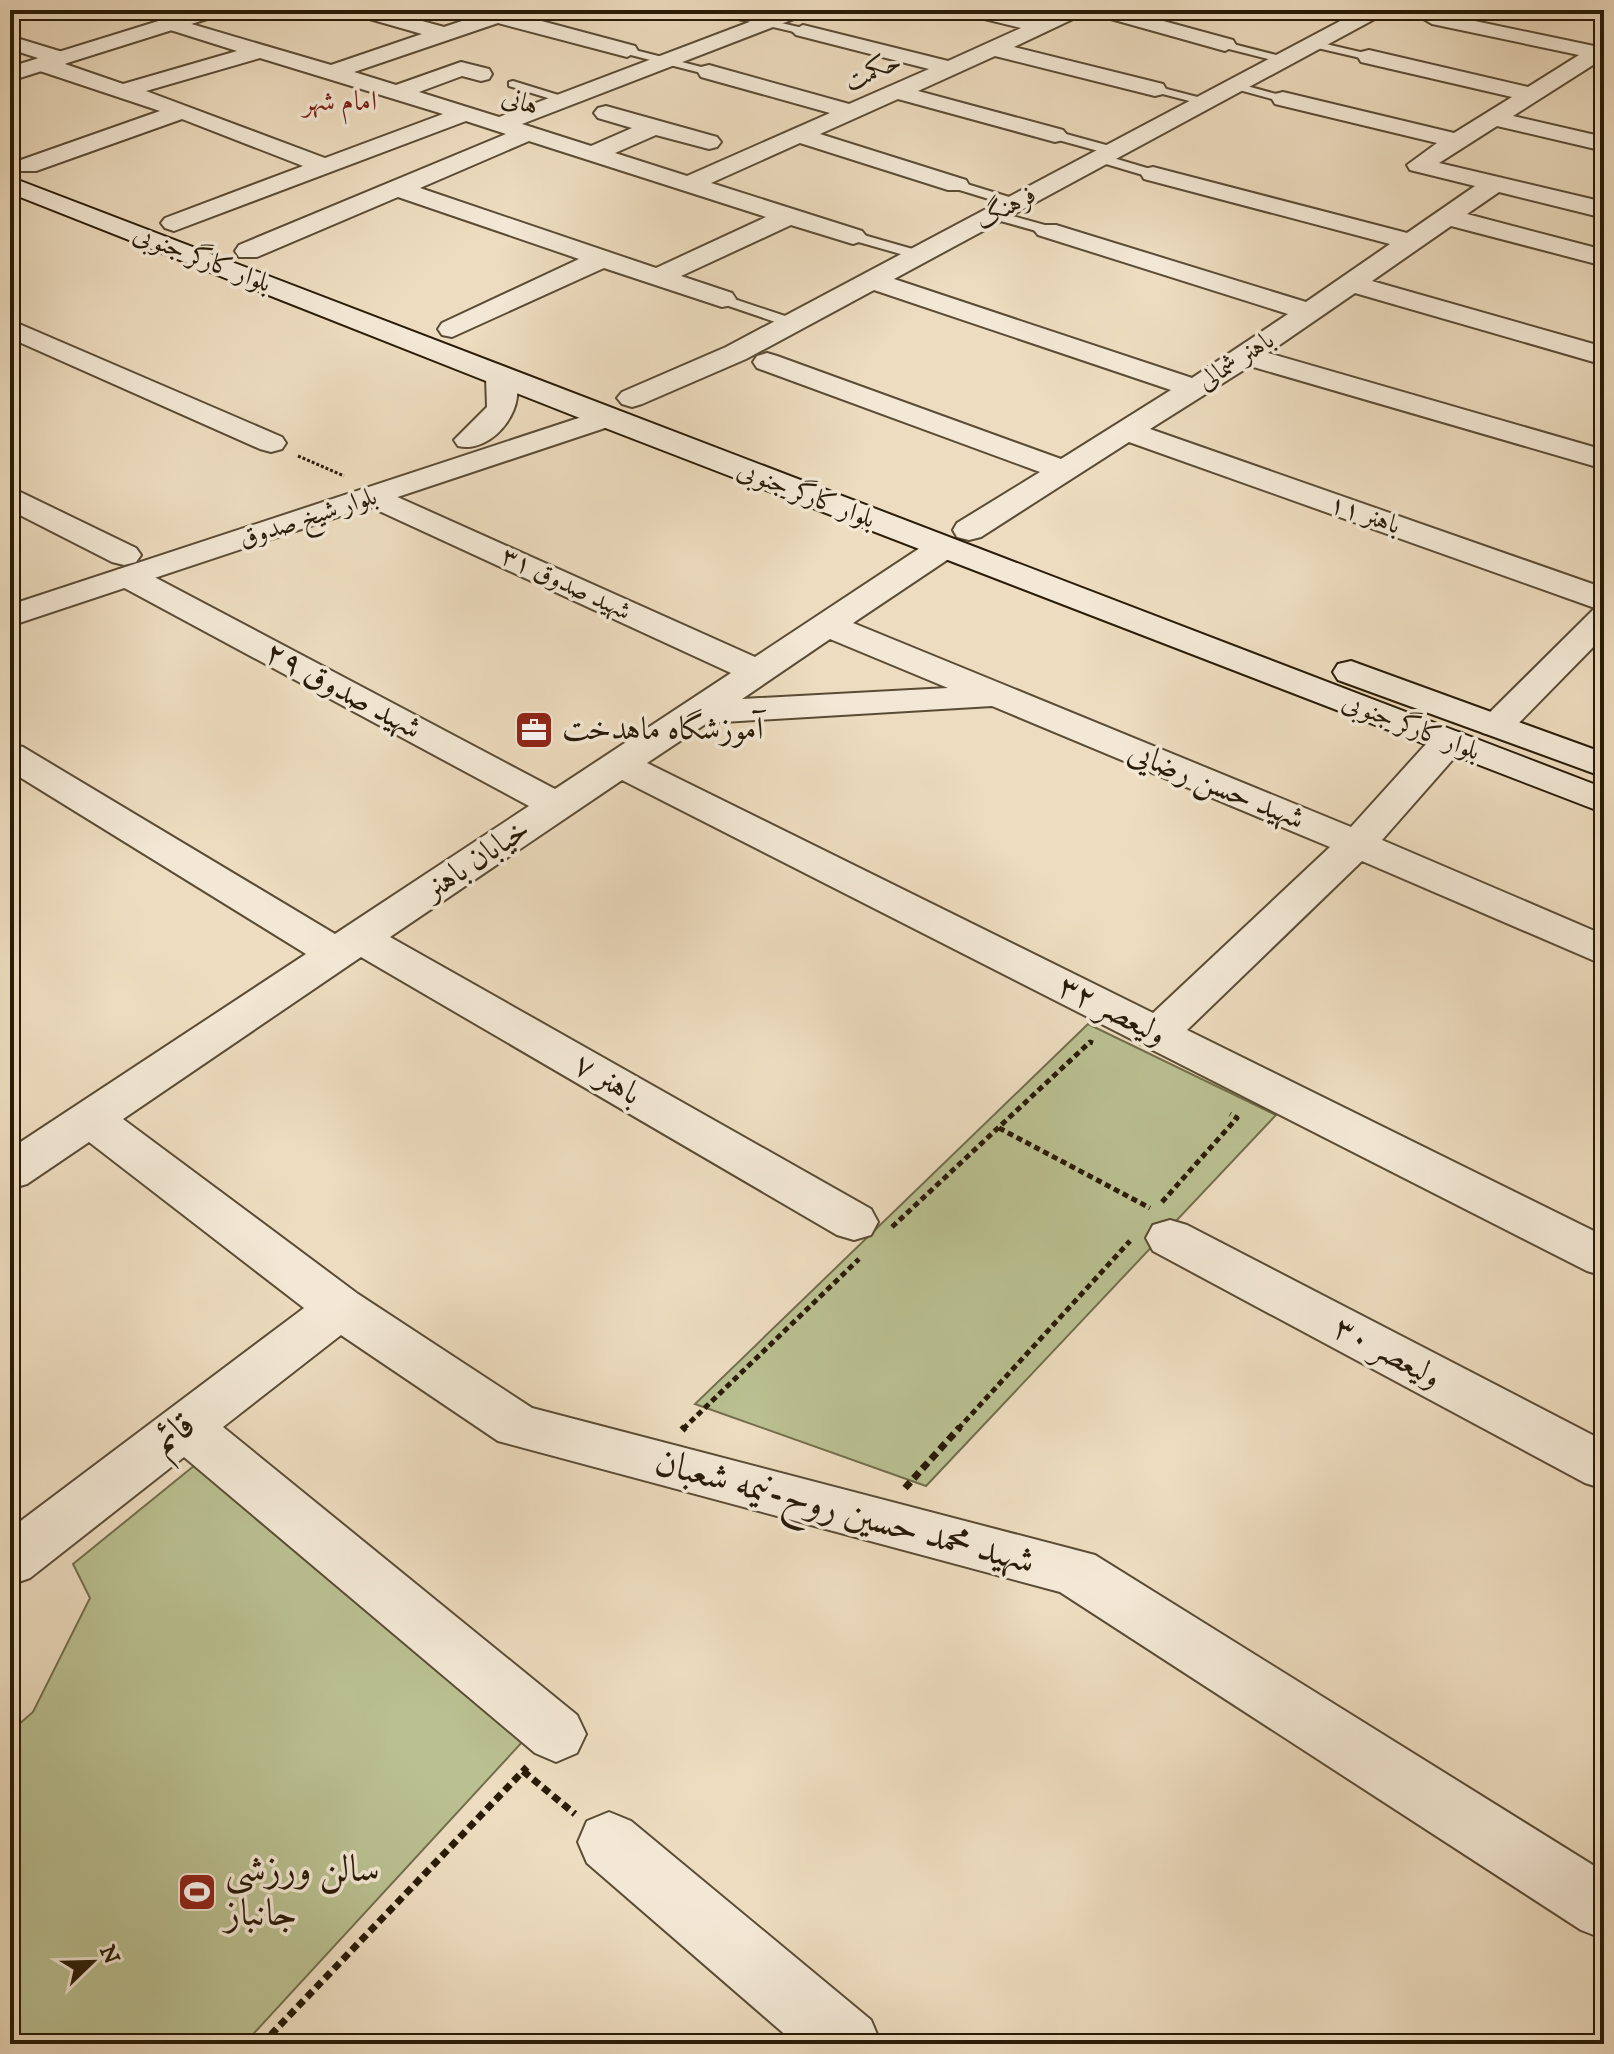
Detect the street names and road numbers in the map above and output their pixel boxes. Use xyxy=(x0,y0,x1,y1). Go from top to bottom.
street label: حکمت xyxy=(839,45,907,99)
street label: هانی xyxy=(497,81,543,123)
street label: فرهنگ xyxy=(969,177,1042,238)
street label: بلوار کارگر جنوبی xyxy=(128,216,276,301)
street label: باهنر شمالی xyxy=(1191,324,1281,398)
street label: بلوار کارگر جنوبی xyxy=(732,452,880,537)
street label: بلوار شیخ صدوق xyxy=(235,480,383,562)
street label: باهنر ۱۱ xyxy=(1325,488,1405,542)
street label: شهید صدوق ۳۱ xyxy=(496,540,636,628)
street label: شهید صدوق ۲۹ xyxy=(258,633,428,749)
street label: بلوار کارگر جنوبی xyxy=(1337,684,1485,769)
street label: شهید حسن رضایی xyxy=(1122,732,1310,840)
street label: خیابان باهنر xyxy=(414,810,538,912)
street label: ولیعصر ۳۲ xyxy=(1051,967,1173,1055)
street label: باهنر ۷ xyxy=(566,1045,648,1115)
street label: ولیعصر ۳۰ xyxy=(1326,1308,1448,1398)
street label: قائم xyxy=(142,1402,210,1472)
street label: شهید محمد حسین روح-نیمه شعبان xyxy=(648,1438,1040,1594)

